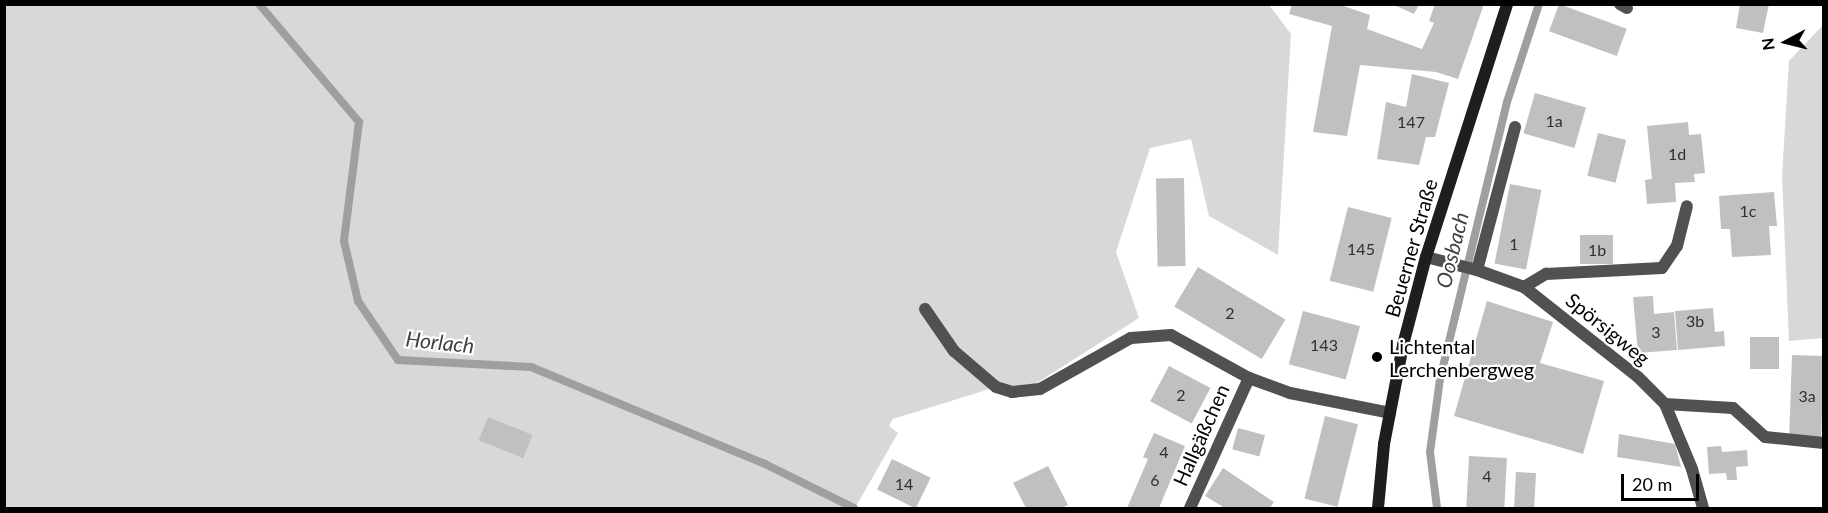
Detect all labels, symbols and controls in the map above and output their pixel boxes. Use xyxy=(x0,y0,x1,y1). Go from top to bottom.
north arrow xyxy=(1756,12,1816,72)
text: N xyxy=(1757,37,1778,52)
house number: 1a xyxy=(1545,111,1563,131)
house number: 147 xyxy=(1397,112,1425,132)
house number: 1d xyxy=(1668,144,1686,164)
street label: Beuerner Straße xyxy=(1380,176,1442,320)
house number: 1c xyxy=(1740,201,1756,221)
water label: Oosbach xyxy=(1430,209,1474,291)
house number: 1 xyxy=(1509,234,1519,254)
house number: 145 xyxy=(1347,239,1375,259)
house number: 1b xyxy=(1588,240,1606,260)
street label: Spörsigweg xyxy=(1561,288,1655,370)
house number: 2 xyxy=(1225,303,1235,323)
house number: 3b xyxy=(1686,311,1704,331)
house number: 3 xyxy=(1651,322,1661,342)
water label: Horlach xyxy=(404,326,476,358)
place label: Lichtental Lerchenbergweg xyxy=(1389,334,1534,381)
house number: 143 xyxy=(1310,335,1338,355)
marker: Lichtental Lerchenbergweg xyxy=(1370,350,1384,364)
street label: Hallgäßchen xyxy=(1168,380,1234,490)
house number: 2 xyxy=(1176,385,1186,405)
house number: 3a xyxy=(1798,386,1816,406)
house number: 4 xyxy=(1159,442,1169,462)
scale bar xyxy=(1624,462,1702,500)
house number: 4 xyxy=(1482,466,1492,486)
house number: 6 xyxy=(1150,470,1160,490)
text: 20 m xyxy=(1632,473,1672,495)
house number: 14 xyxy=(895,474,913,494)

